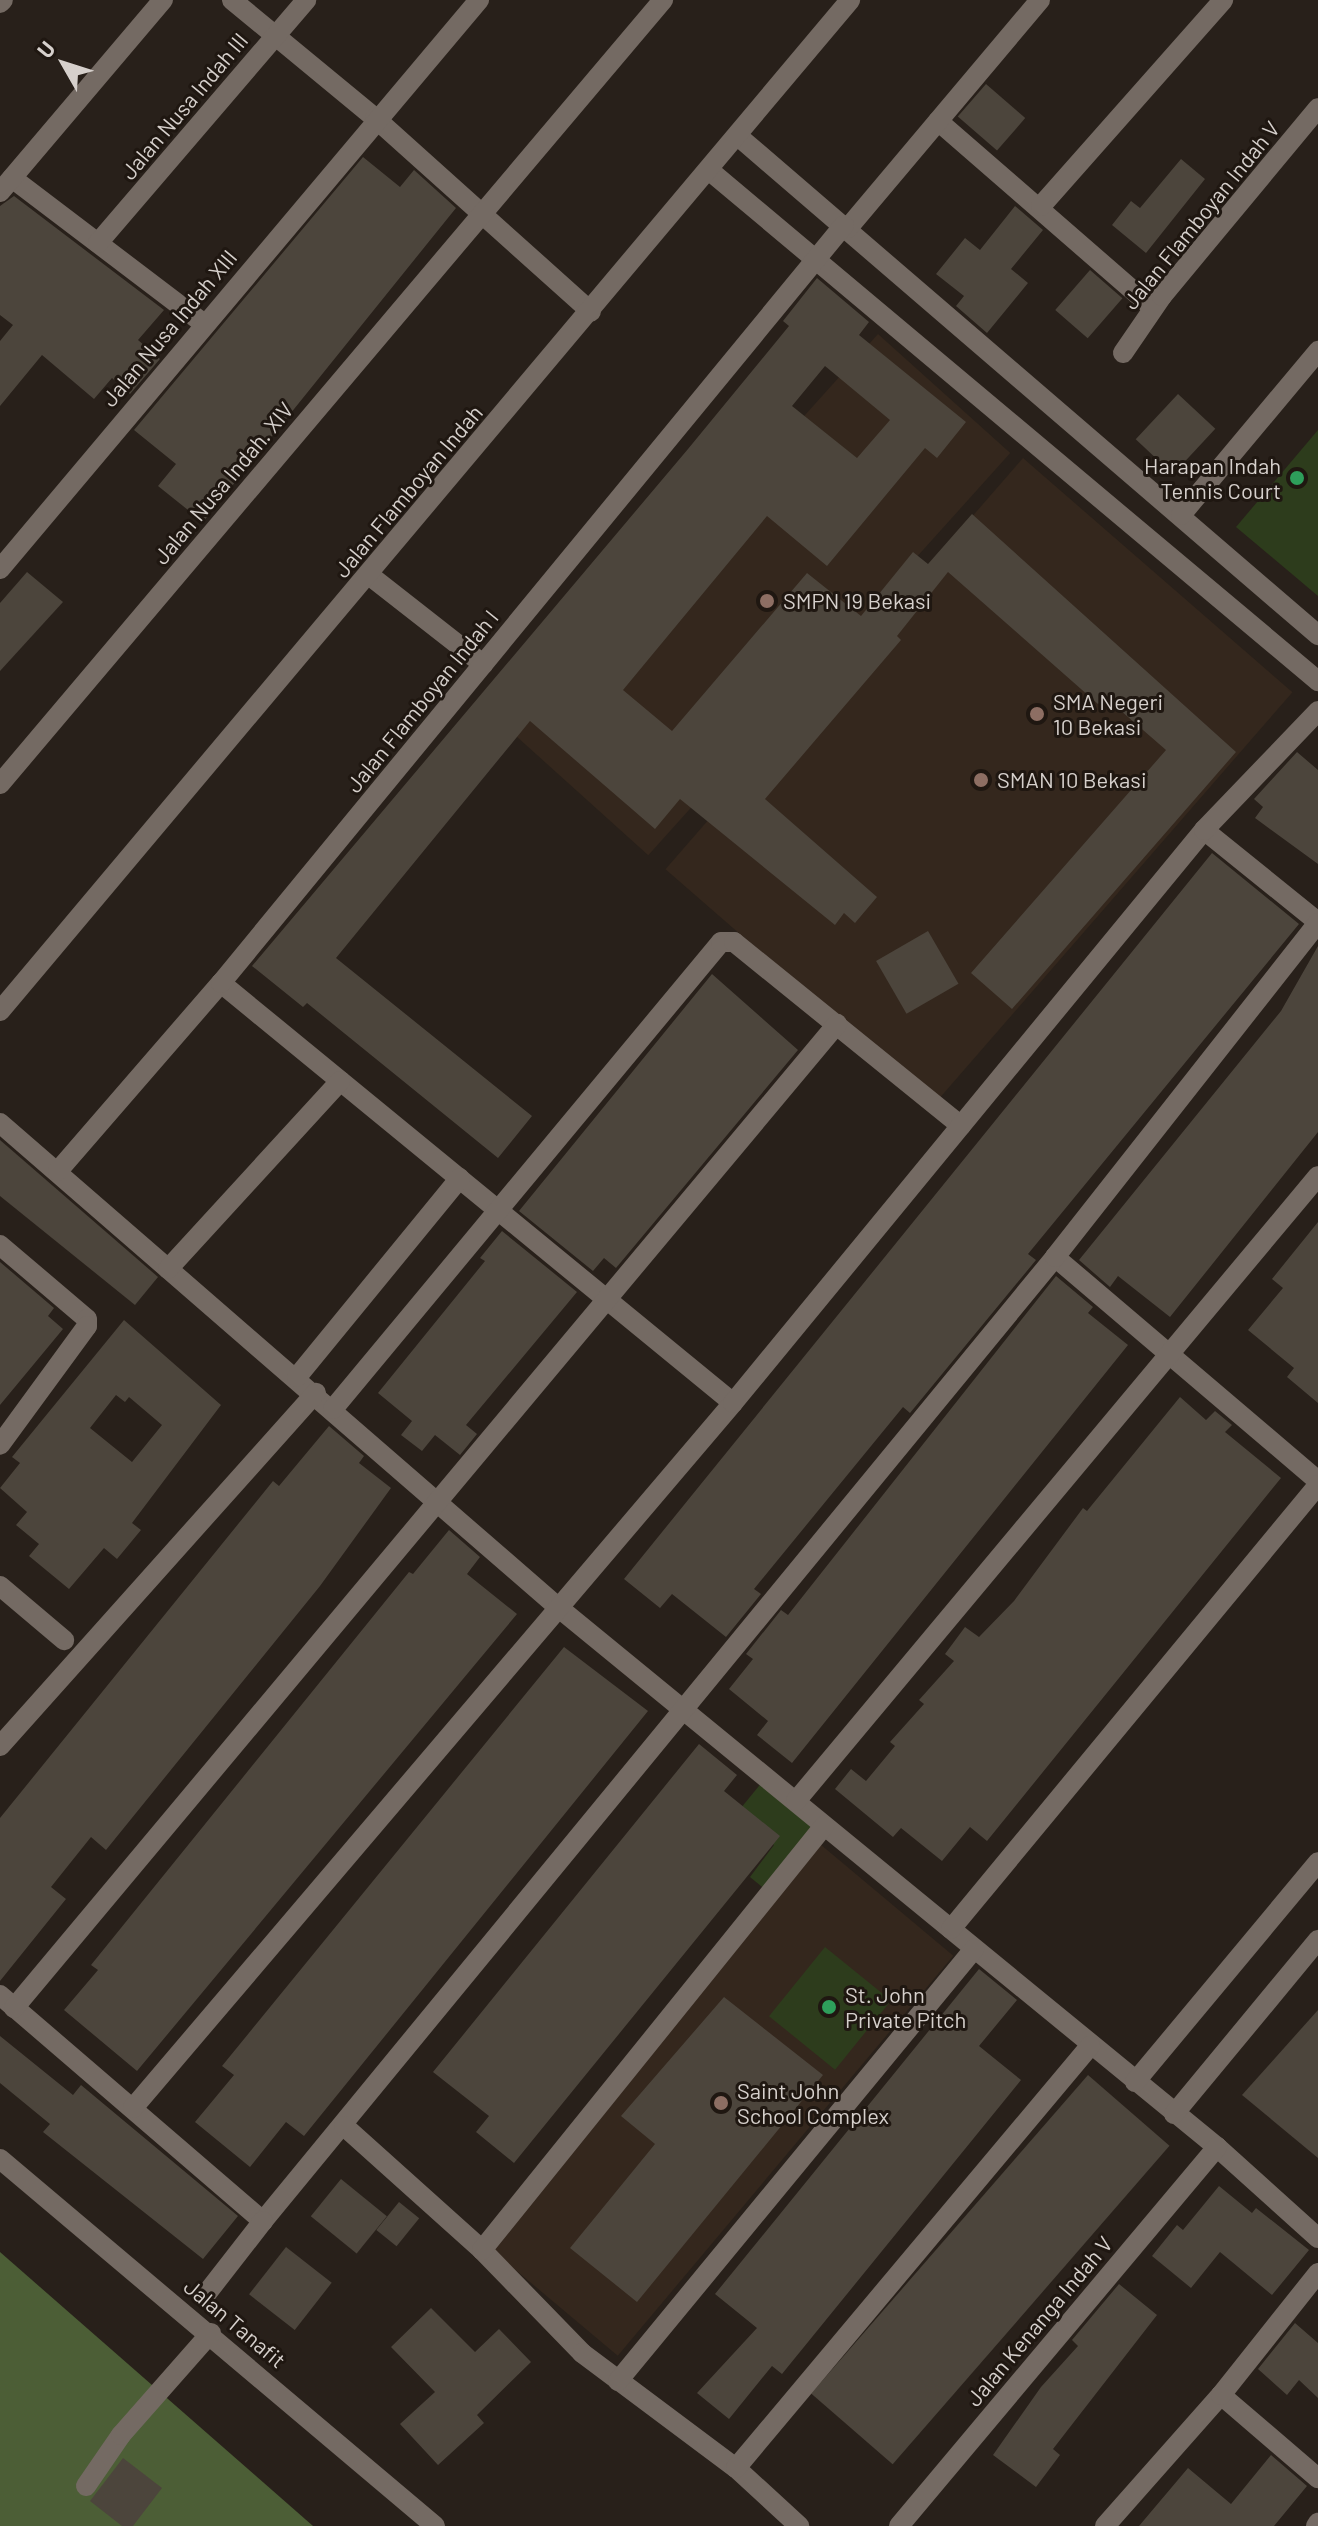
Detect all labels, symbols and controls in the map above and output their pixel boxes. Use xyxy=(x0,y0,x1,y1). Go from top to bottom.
north arrow xyxy=(24,24,104,104)
street label: Jalan Nusa Indah III xyxy=(115,27,253,185)
text: U xyxy=(31,35,60,62)
street label: Jalan Flamboyan Indah V xyxy=(1117,116,1285,314)
street label: Jalan Nusa Indah XIII xyxy=(96,244,242,412)
street label: Jalan Nusa Indah. XIV xyxy=(147,397,299,569)
street label: Jalan Flamboyan Indah xyxy=(328,399,488,583)
place label: Harapan Indah Tennis Court xyxy=(1144,452,1281,504)
marker: Harapan Indah Tennis Court xyxy=(1288,469,1306,487)
place label: SMPN 19 Bekasi xyxy=(783,588,931,614)
marker: SMPN 19 Bekasi xyxy=(758,592,776,610)
street label: Jalan Flamboyan Indah I xyxy=(340,605,504,797)
place label: SMA Negeri 10 Bekasi xyxy=(1053,688,1163,740)
marker: SMA Negeri 10 Bekasi xyxy=(1028,705,1046,723)
place label: SMAN 10 Bekasi xyxy=(997,767,1147,793)
marker: SMAN 10 Bekasi xyxy=(972,771,990,789)
place label: St. John Private Pitch xyxy=(845,1981,966,2032)
marker: St. John Private Pitch xyxy=(820,1998,838,2016)
place label: Saint John School Complex xyxy=(737,2077,889,2128)
marker: Saint John School Complex xyxy=(712,2094,730,2112)
street label: Jalan Kenanga Indah V xyxy=(960,2231,1118,2411)
street label: Jalan Tanafit xyxy=(179,2273,291,2373)

